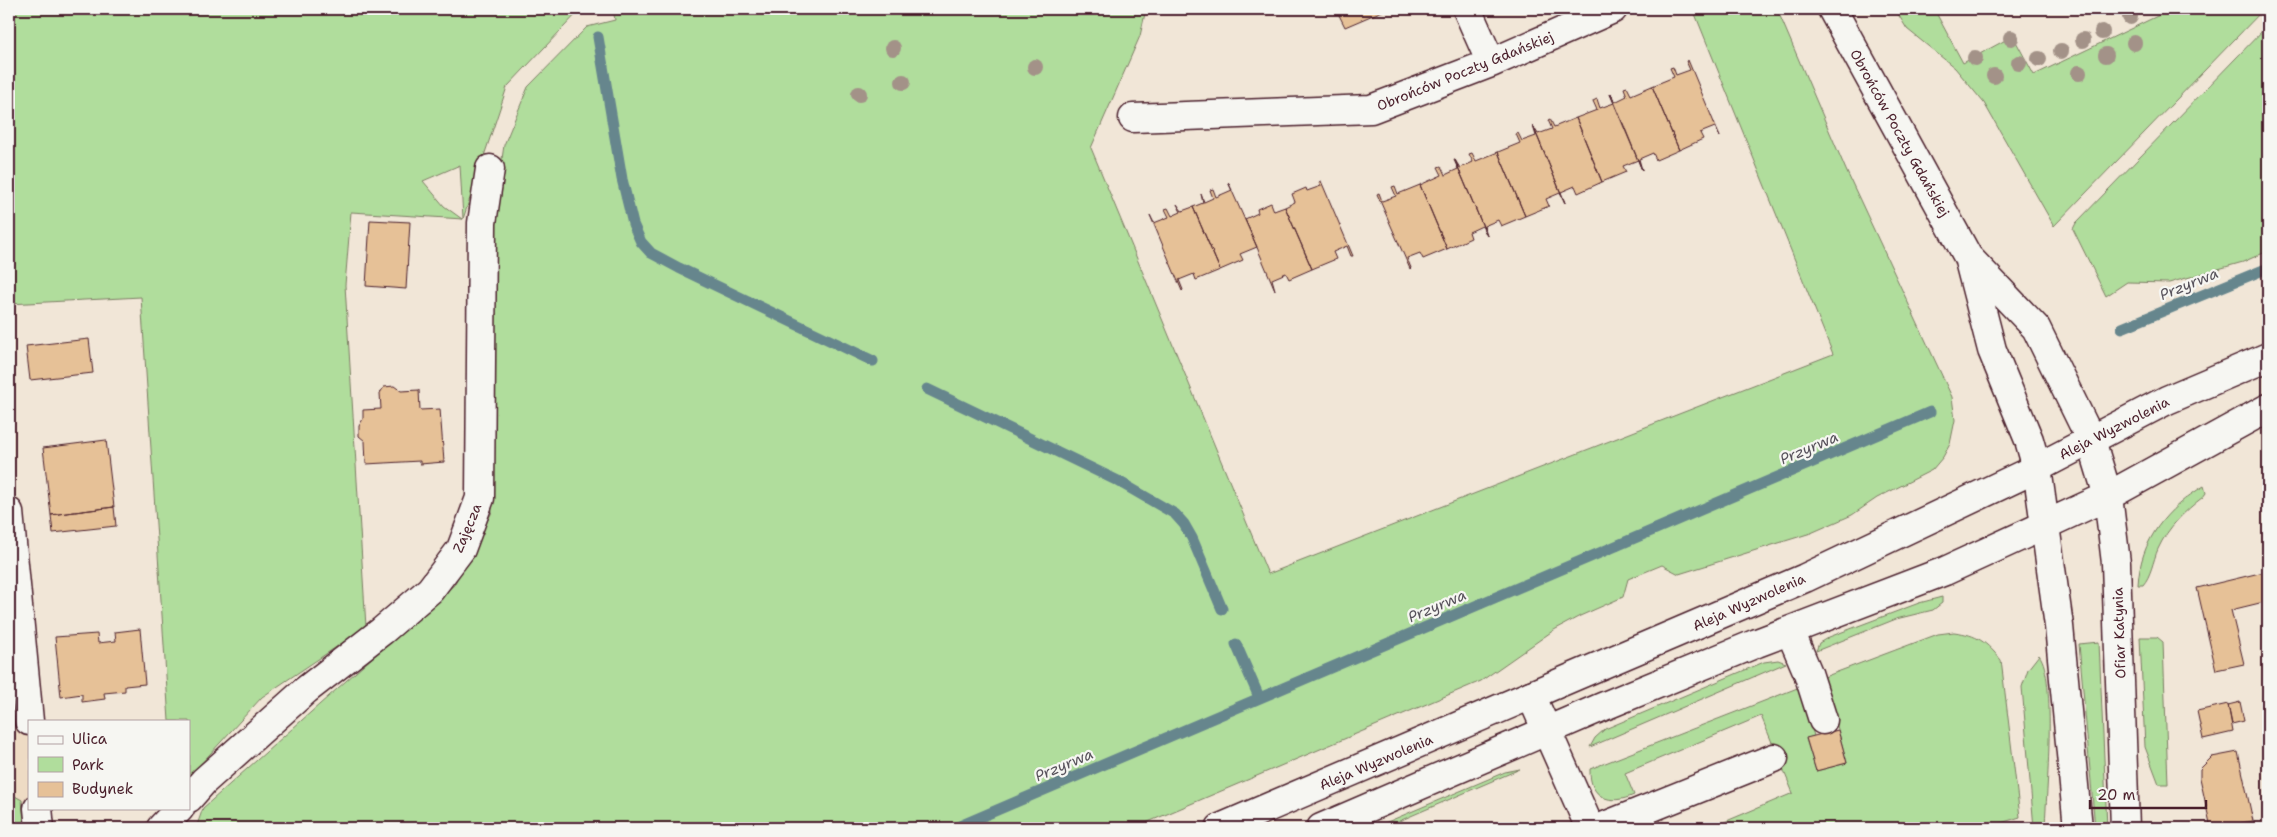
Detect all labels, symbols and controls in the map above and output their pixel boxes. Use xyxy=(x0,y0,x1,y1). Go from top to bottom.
street label: Obrońców Poczty Gdańskiej xyxy=(1374,27,1556,115)
street label: Obrońców Poczty Gdańskiej xyxy=(1846,46,1954,220)
water label: Przyrwa xyxy=(2157,263,2221,305)
street label: Aleja Wyzwolenia xyxy=(2056,392,2172,464)
water label: Przyrwa xyxy=(1777,427,1841,469)
street label: Zajęcza xyxy=(449,500,486,555)
street label: Aleja Wyzwolenia xyxy=(1690,569,1808,635)
water label: Przyrwa xyxy=(1405,585,1469,627)
street label: Ofiar Katynia xyxy=(2108,587,2130,679)
legend xyxy=(28,720,190,810)
text: Ulica xyxy=(72,729,108,749)
street label: Aleja Wyzwolenia xyxy=(1317,730,1436,794)
water label: Przyrwa xyxy=(1032,744,1096,786)
text: Park xyxy=(72,755,104,775)
scale bar xyxy=(2090,777,2206,809)
text: Budynek xyxy=(72,779,133,799)
text: 20 m xyxy=(2097,785,2136,805)

